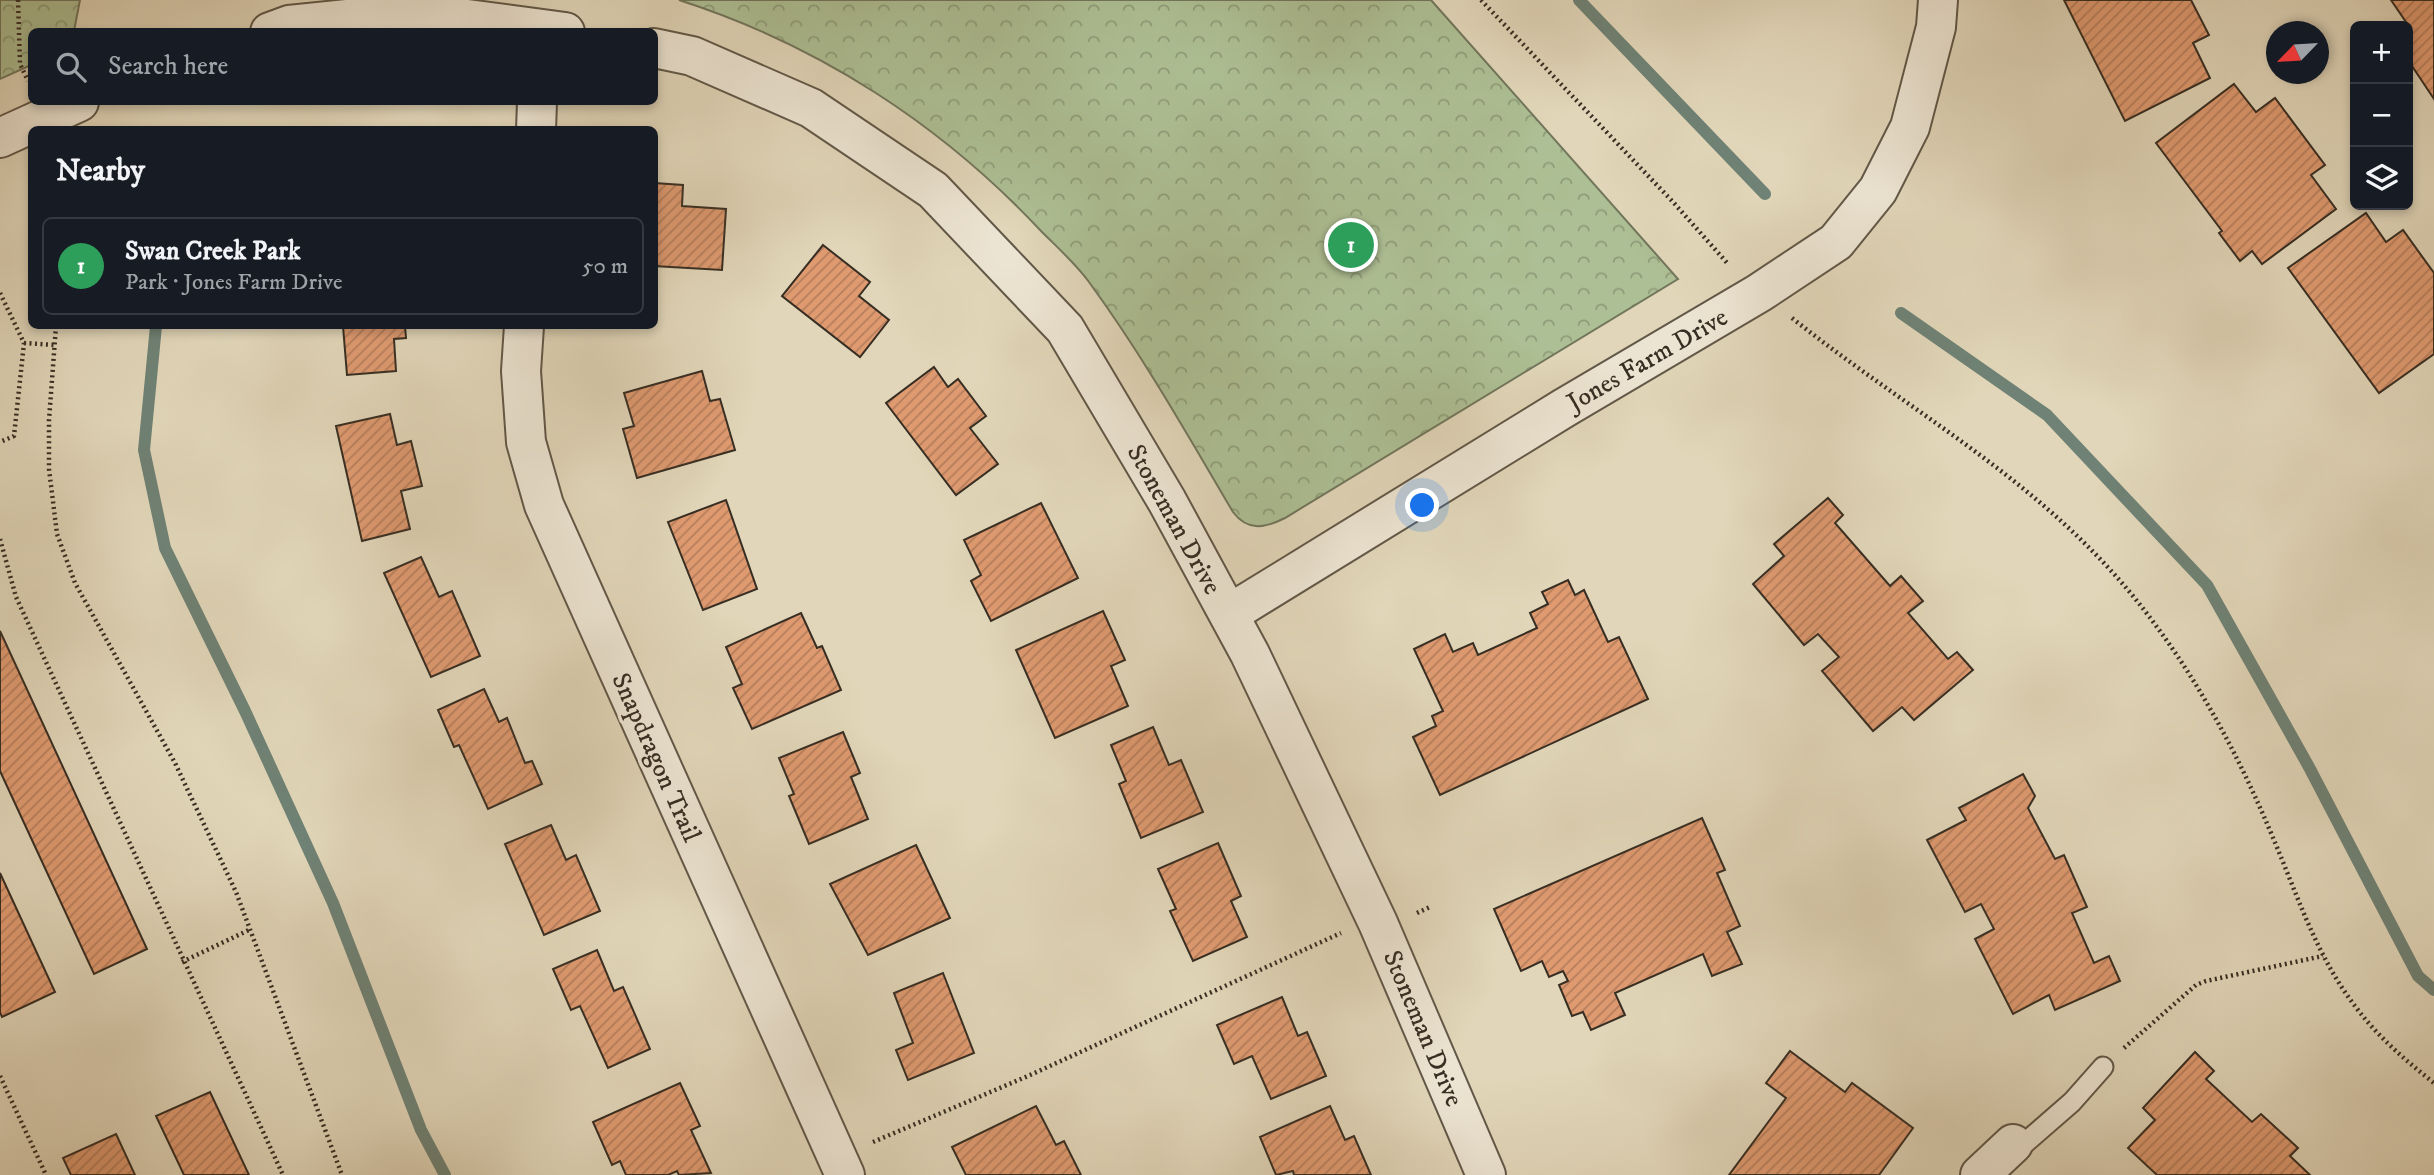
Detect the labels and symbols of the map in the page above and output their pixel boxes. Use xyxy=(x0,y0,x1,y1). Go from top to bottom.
north arrow xyxy=(2266,21,2329,84)
pin: 1 xyxy=(1328,219,1374,271)
street label: Jones Farm Drive xyxy=(1560,301,1734,421)
street label: Stoneman Drive xyxy=(1119,439,1228,601)
your location xyxy=(1405,488,1439,522)
street label: Snapdragon Trail xyxy=(604,668,708,847)
street label: Stoneman Drive xyxy=(1375,946,1470,1112)

